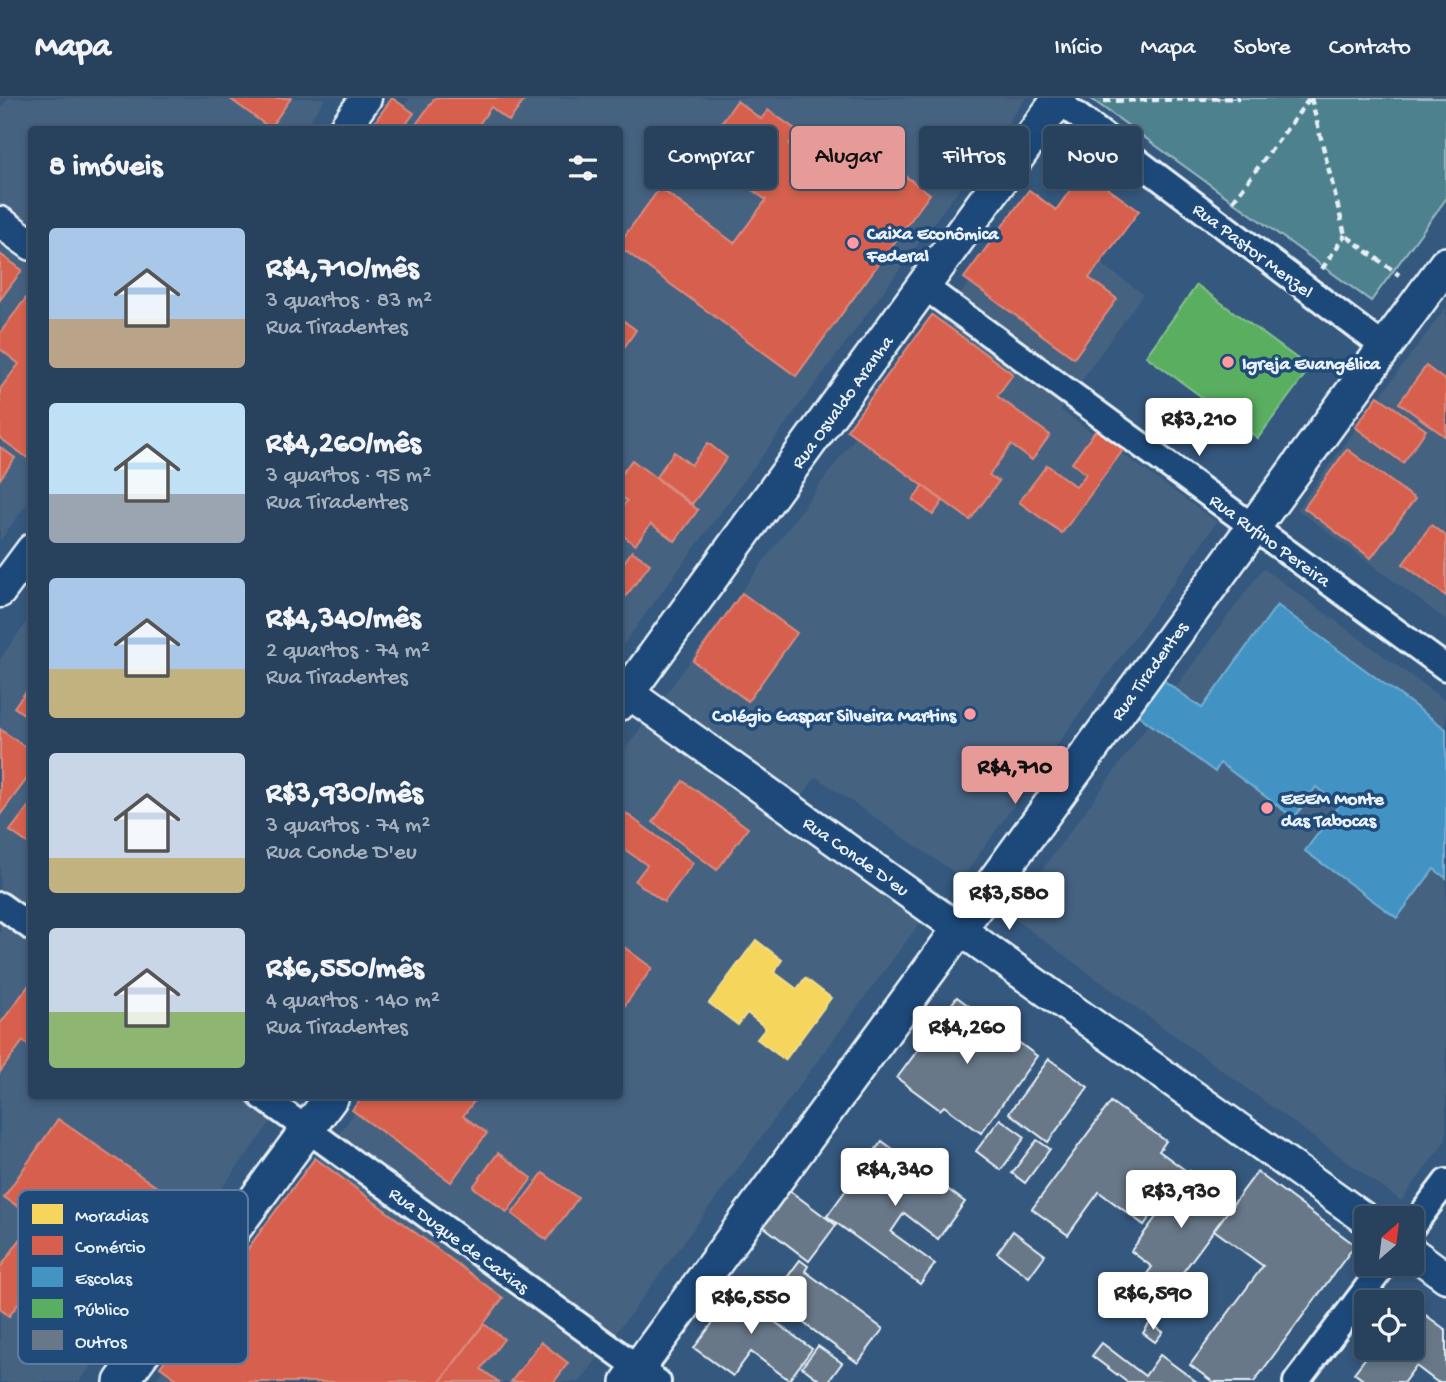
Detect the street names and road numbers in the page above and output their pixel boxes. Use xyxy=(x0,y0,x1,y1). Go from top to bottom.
street label: Rua Pastor Menzel xyxy=(1187,199,1317,305)
street label: Rua Osvaldo Aranha xyxy=(788,331,901,474)
street label: Rua Rufino Pereira xyxy=(1204,490,1335,594)
street label: Rua Tiradentes xyxy=(1107,617,1195,726)
street label: Rua Conde D'eu xyxy=(797,813,913,903)
street label: Rua Duque de Caxias xyxy=(383,1183,533,1301)

